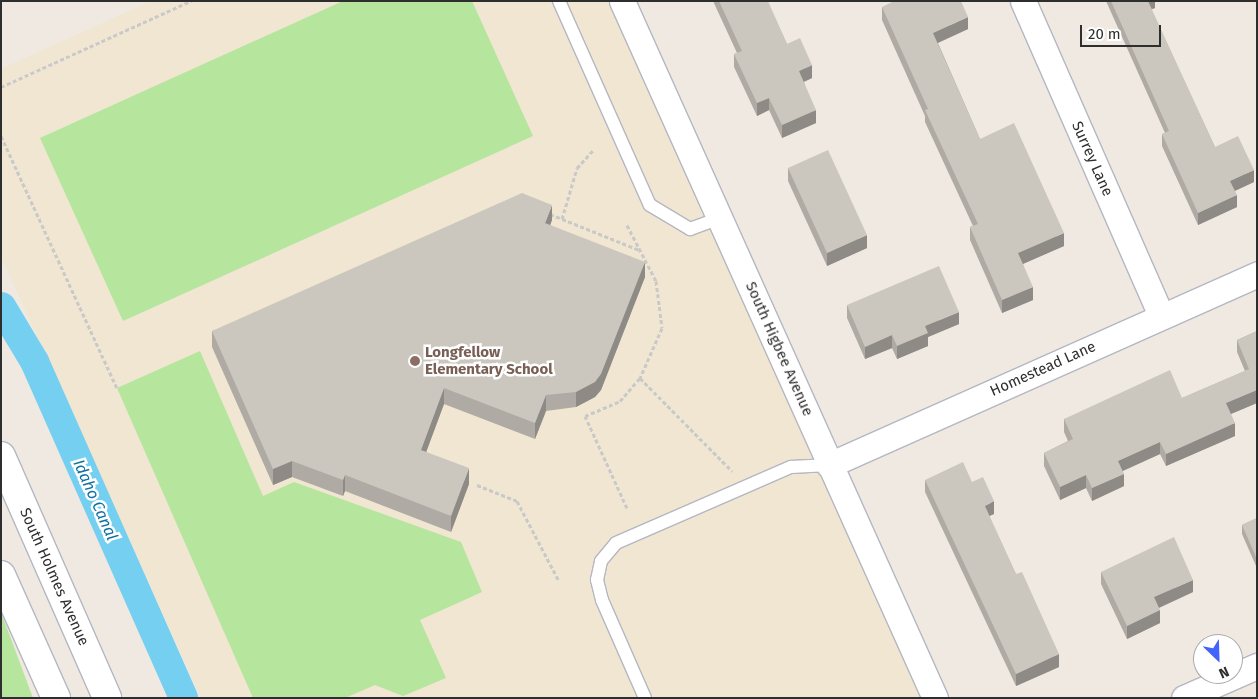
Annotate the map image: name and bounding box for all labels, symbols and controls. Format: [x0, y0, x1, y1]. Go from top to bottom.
scale bar [1083, 15, 1164, 47]
text: 20 m [1088, 25, 1121, 43]
street label: Surrey Lane [1068, 119, 1116, 199]
street label: South Higbee Avenue [741, 279, 817, 419]
street label: Homestead Lane [987, 338, 1099, 400]
place label: Longfellow Elementary School [425, 343, 553, 378]
marker: Longfellow Elementary School [409, 355, 421, 367]
water label: Idaho Canal [69, 457, 121, 543]
street label: South Holmes Avenue [15, 505, 93, 649]
north arrow [1193, 634, 1243, 684]
text: N [1216, 663, 1232, 682]

